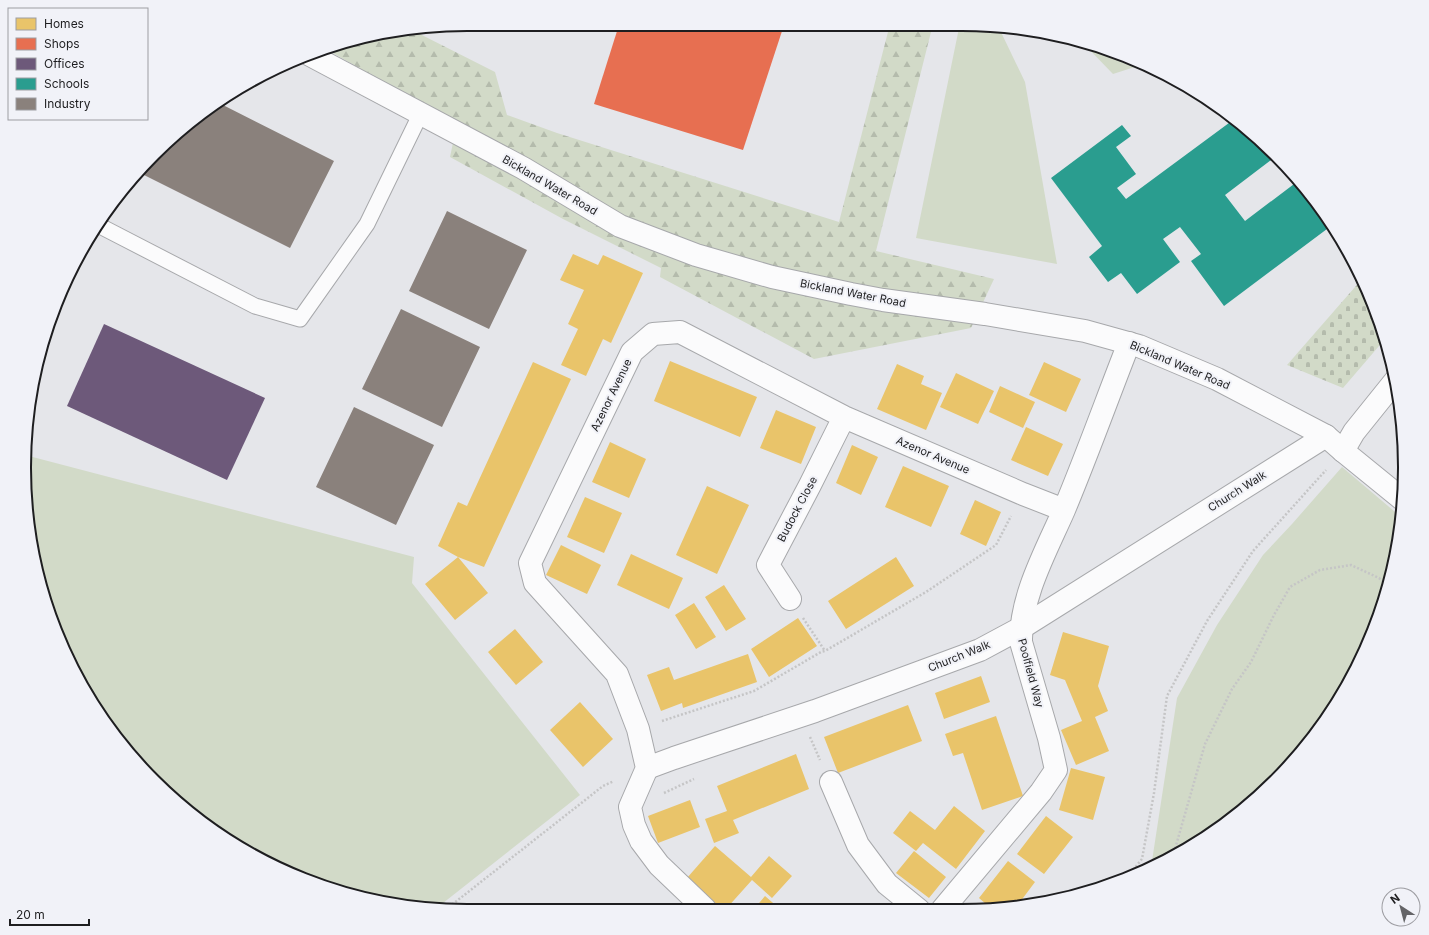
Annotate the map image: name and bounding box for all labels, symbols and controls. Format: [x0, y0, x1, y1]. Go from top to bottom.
legend [8, 8, 148, 120]
text: Homes [44, 16, 84, 31]
text: Shops [44, 36, 80, 51]
text: Offices [44, 56, 85, 71]
text: Schools [44, 76, 89, 91]
text: Industry [44, 96, 91, 111]
street label: Bickland Water Road [500, 152, 600, 218]
street label: Bickland Water Road [799, 276, 907, 310]
street label: Bickland Water Road [1128, 338, 1232, 392]
street label: Azenor Avenue [587, 356, 635, 434]
street label: Azenor Avenue [894, 433, 972, 477]
street label: Church Walk [1205, 468, 1269, 514]
street label: Budock Close [774, 474, 820, 544]
street label: Church Walk [926, 637, 992, 675]
street label: Poolfield Way [1015, 637, 1047, 709]
north arrow [1381, 887, 1421, 927]
text: N [1388, 891, 1403, 907]
scale bar [10, 901, 89, 927]
text: 20 m [16, 907, 45, 922]

